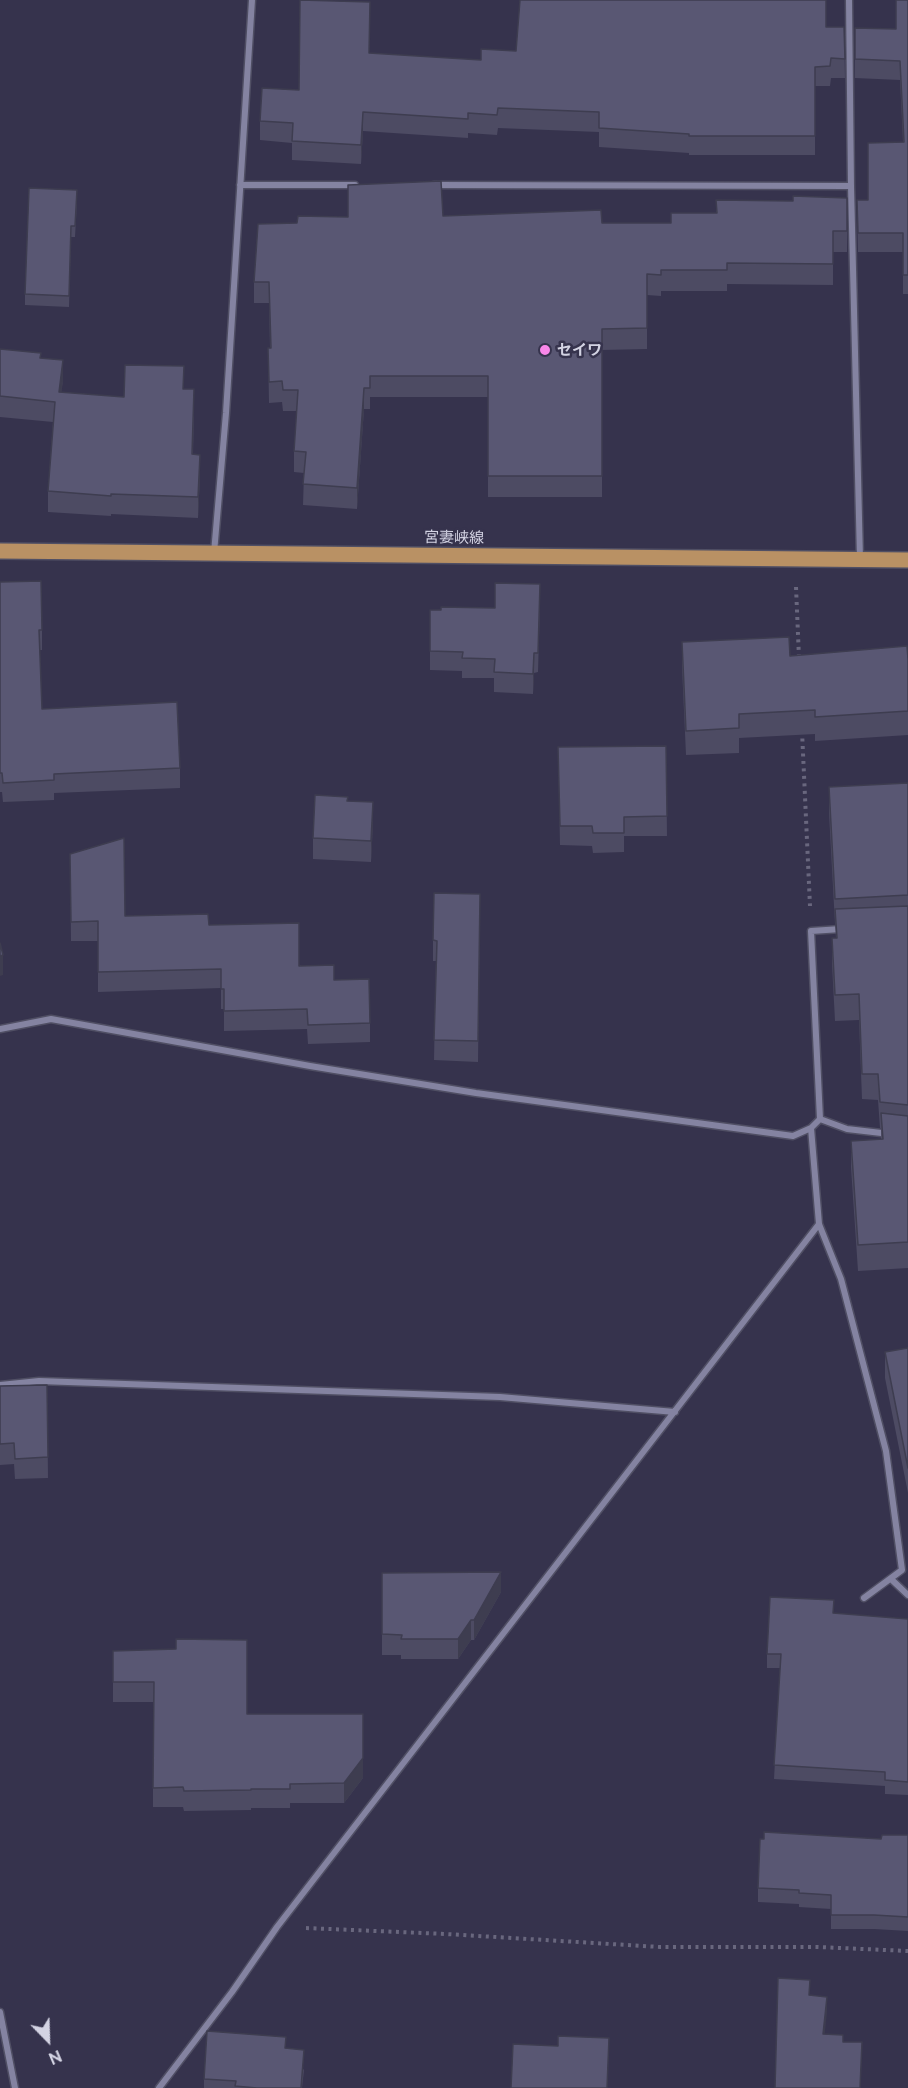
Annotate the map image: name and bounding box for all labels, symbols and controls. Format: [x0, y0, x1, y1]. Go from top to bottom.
place label: セイワ [557, 341, 602, 359]
marker: セイワ [538, 343, 552, 357]
street label: 宮妻峡線 [424, 528, 484, 548]
north arrow [18, 2010, 78, 2070]
text: N [46, 2046, 65, 2068]

